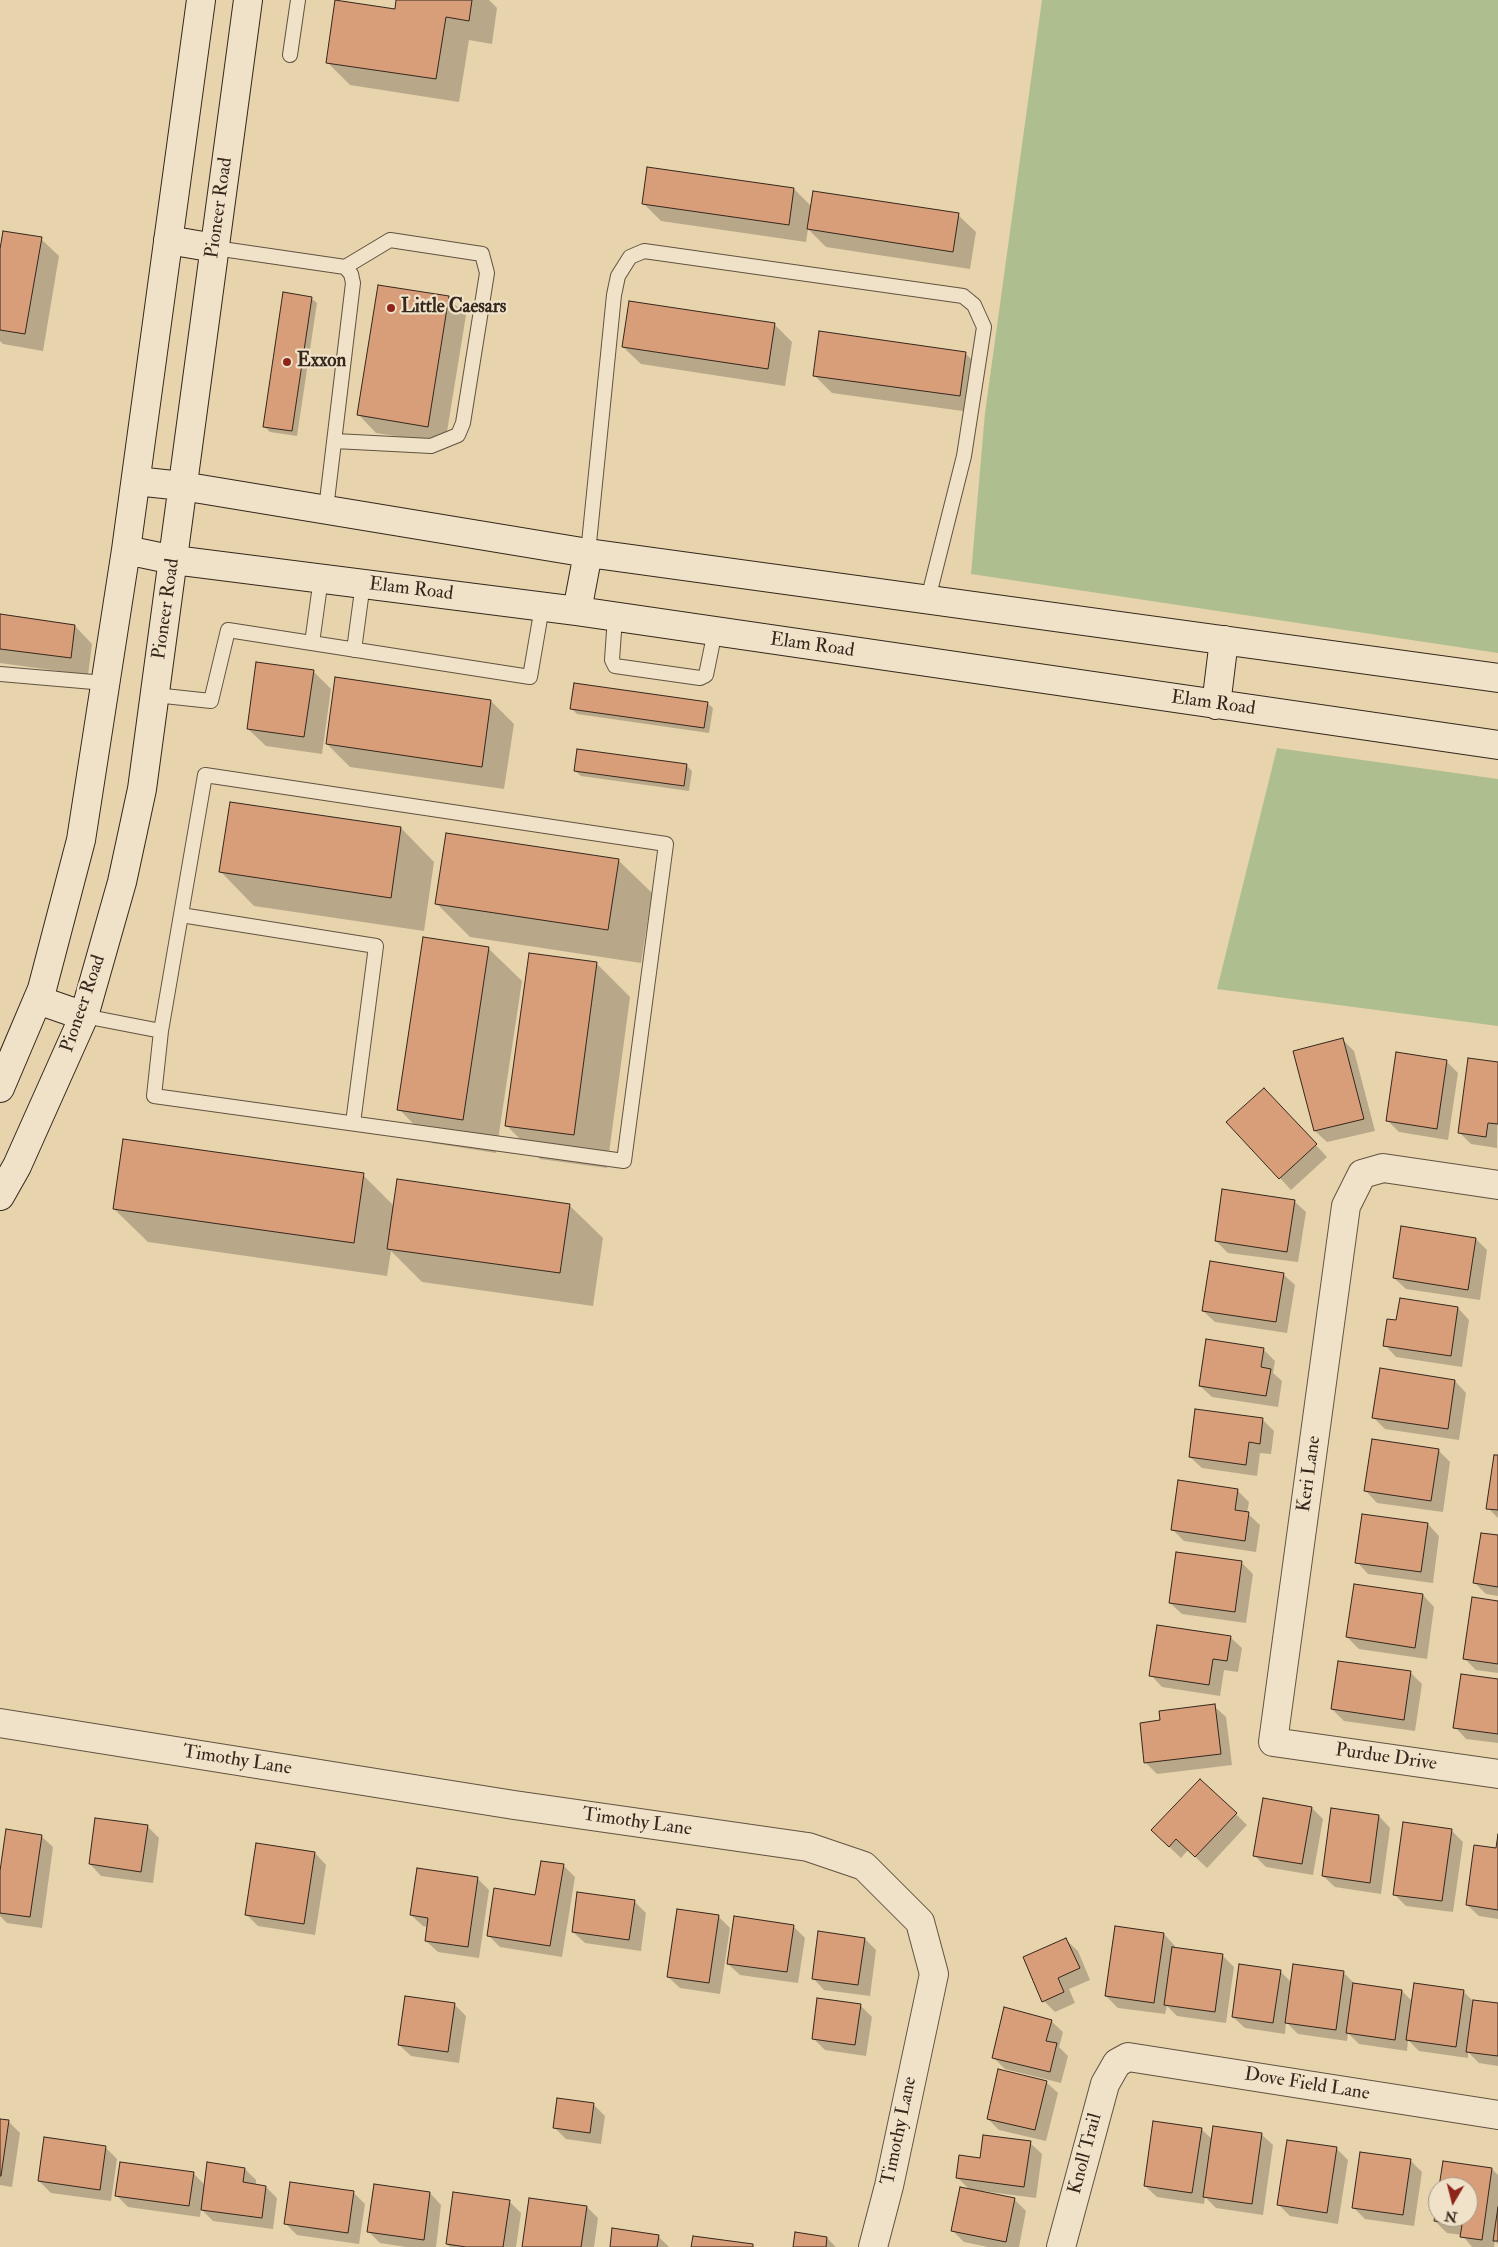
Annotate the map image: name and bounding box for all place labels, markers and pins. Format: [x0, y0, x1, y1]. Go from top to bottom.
place label: Little Caesars [401, 297, 506, 319]
marker: Little Caesars [385, 302, 397, 314]
place label: Exxon [297, 351, 346, 373]
marker: Exxon [281, 356, 293, 368]

